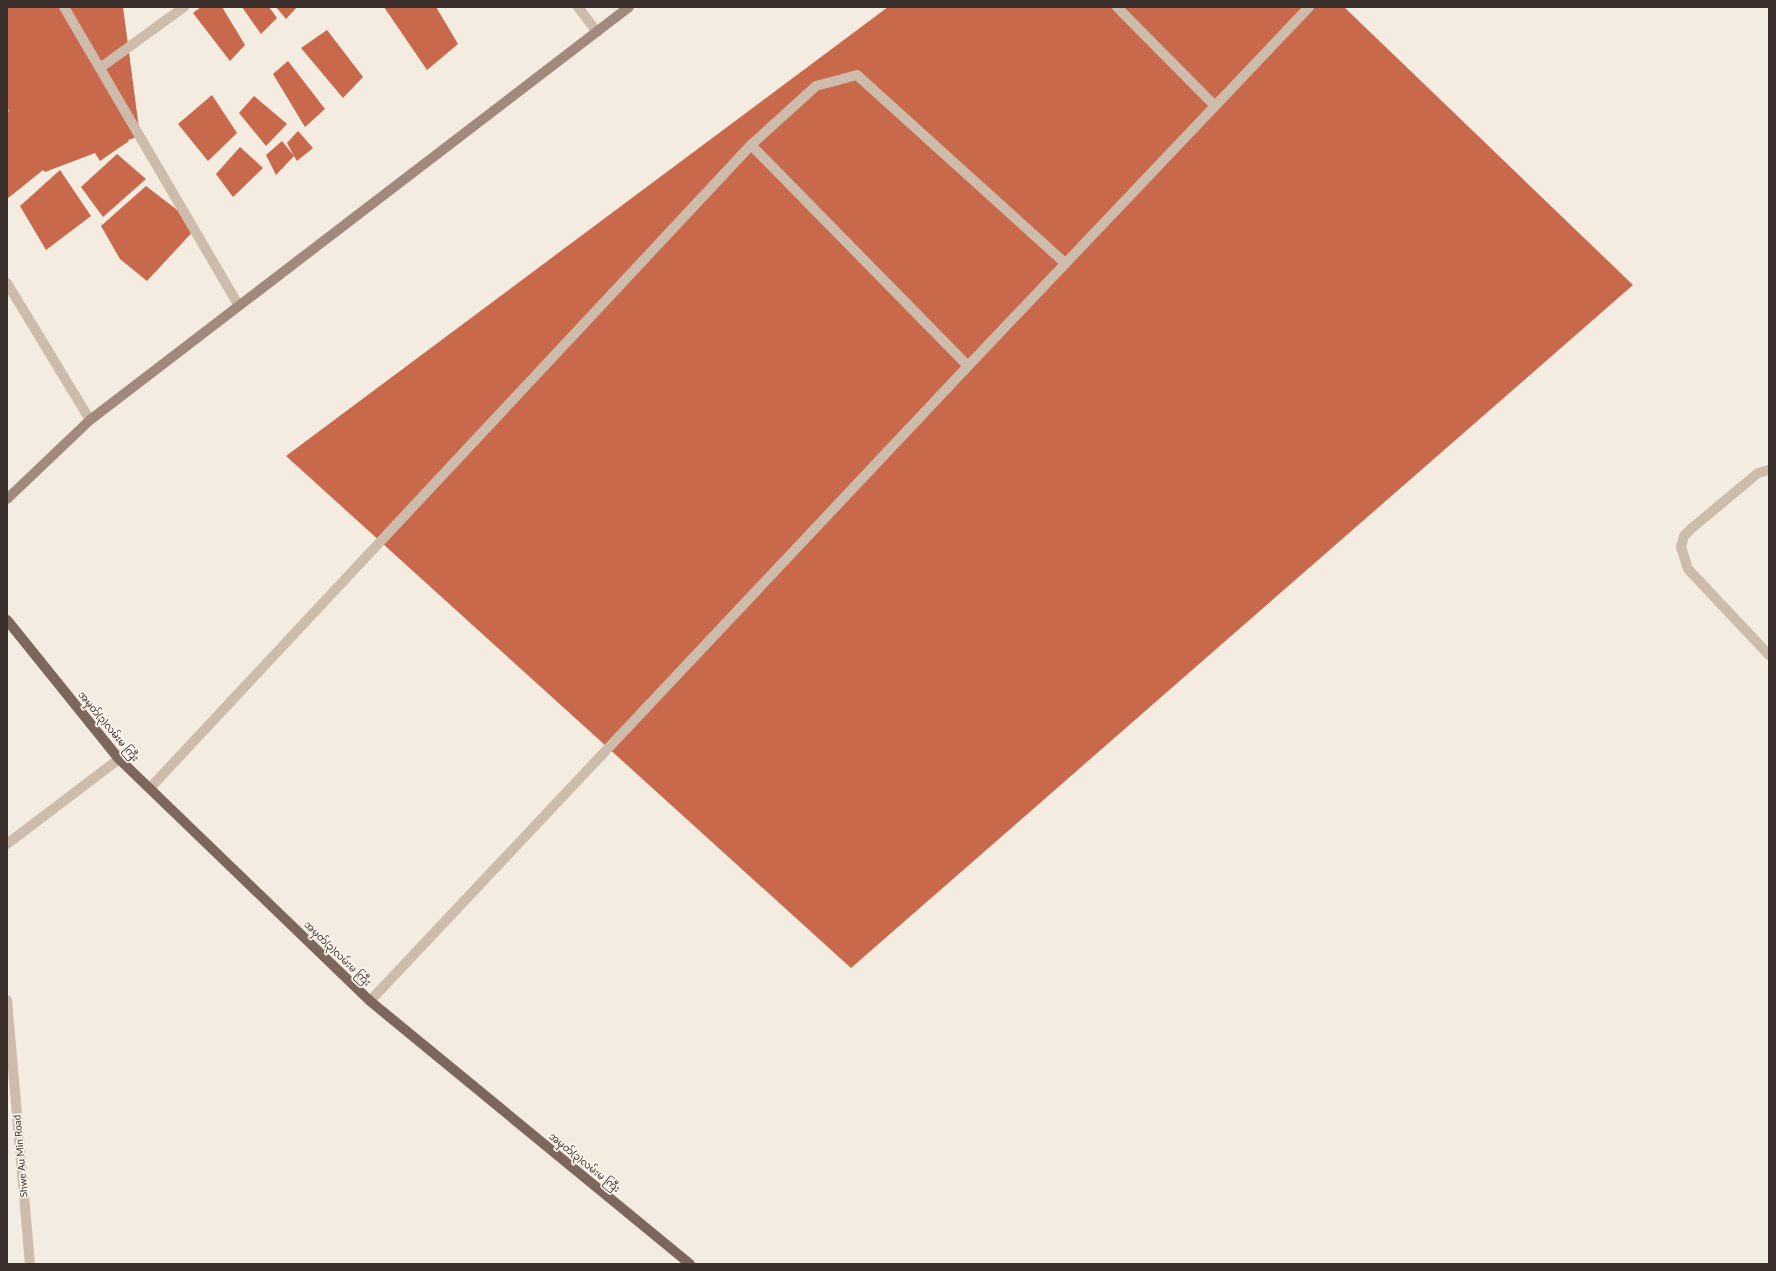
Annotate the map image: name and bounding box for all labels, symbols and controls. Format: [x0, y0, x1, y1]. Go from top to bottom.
street label: အမှတ်(၃)လမ်းမ ကြီး [74, 688, 143, 765]
street label: အမှတ်(၃)လမ်းမ ကြီး [300, 917, 375, 990]
street label: Shwe Au Min Road [10, 1114, 30, 1198]
street label: အမှတ်(၃)လမ်းမ ကြီး [545, 1129, 624, 1197]

